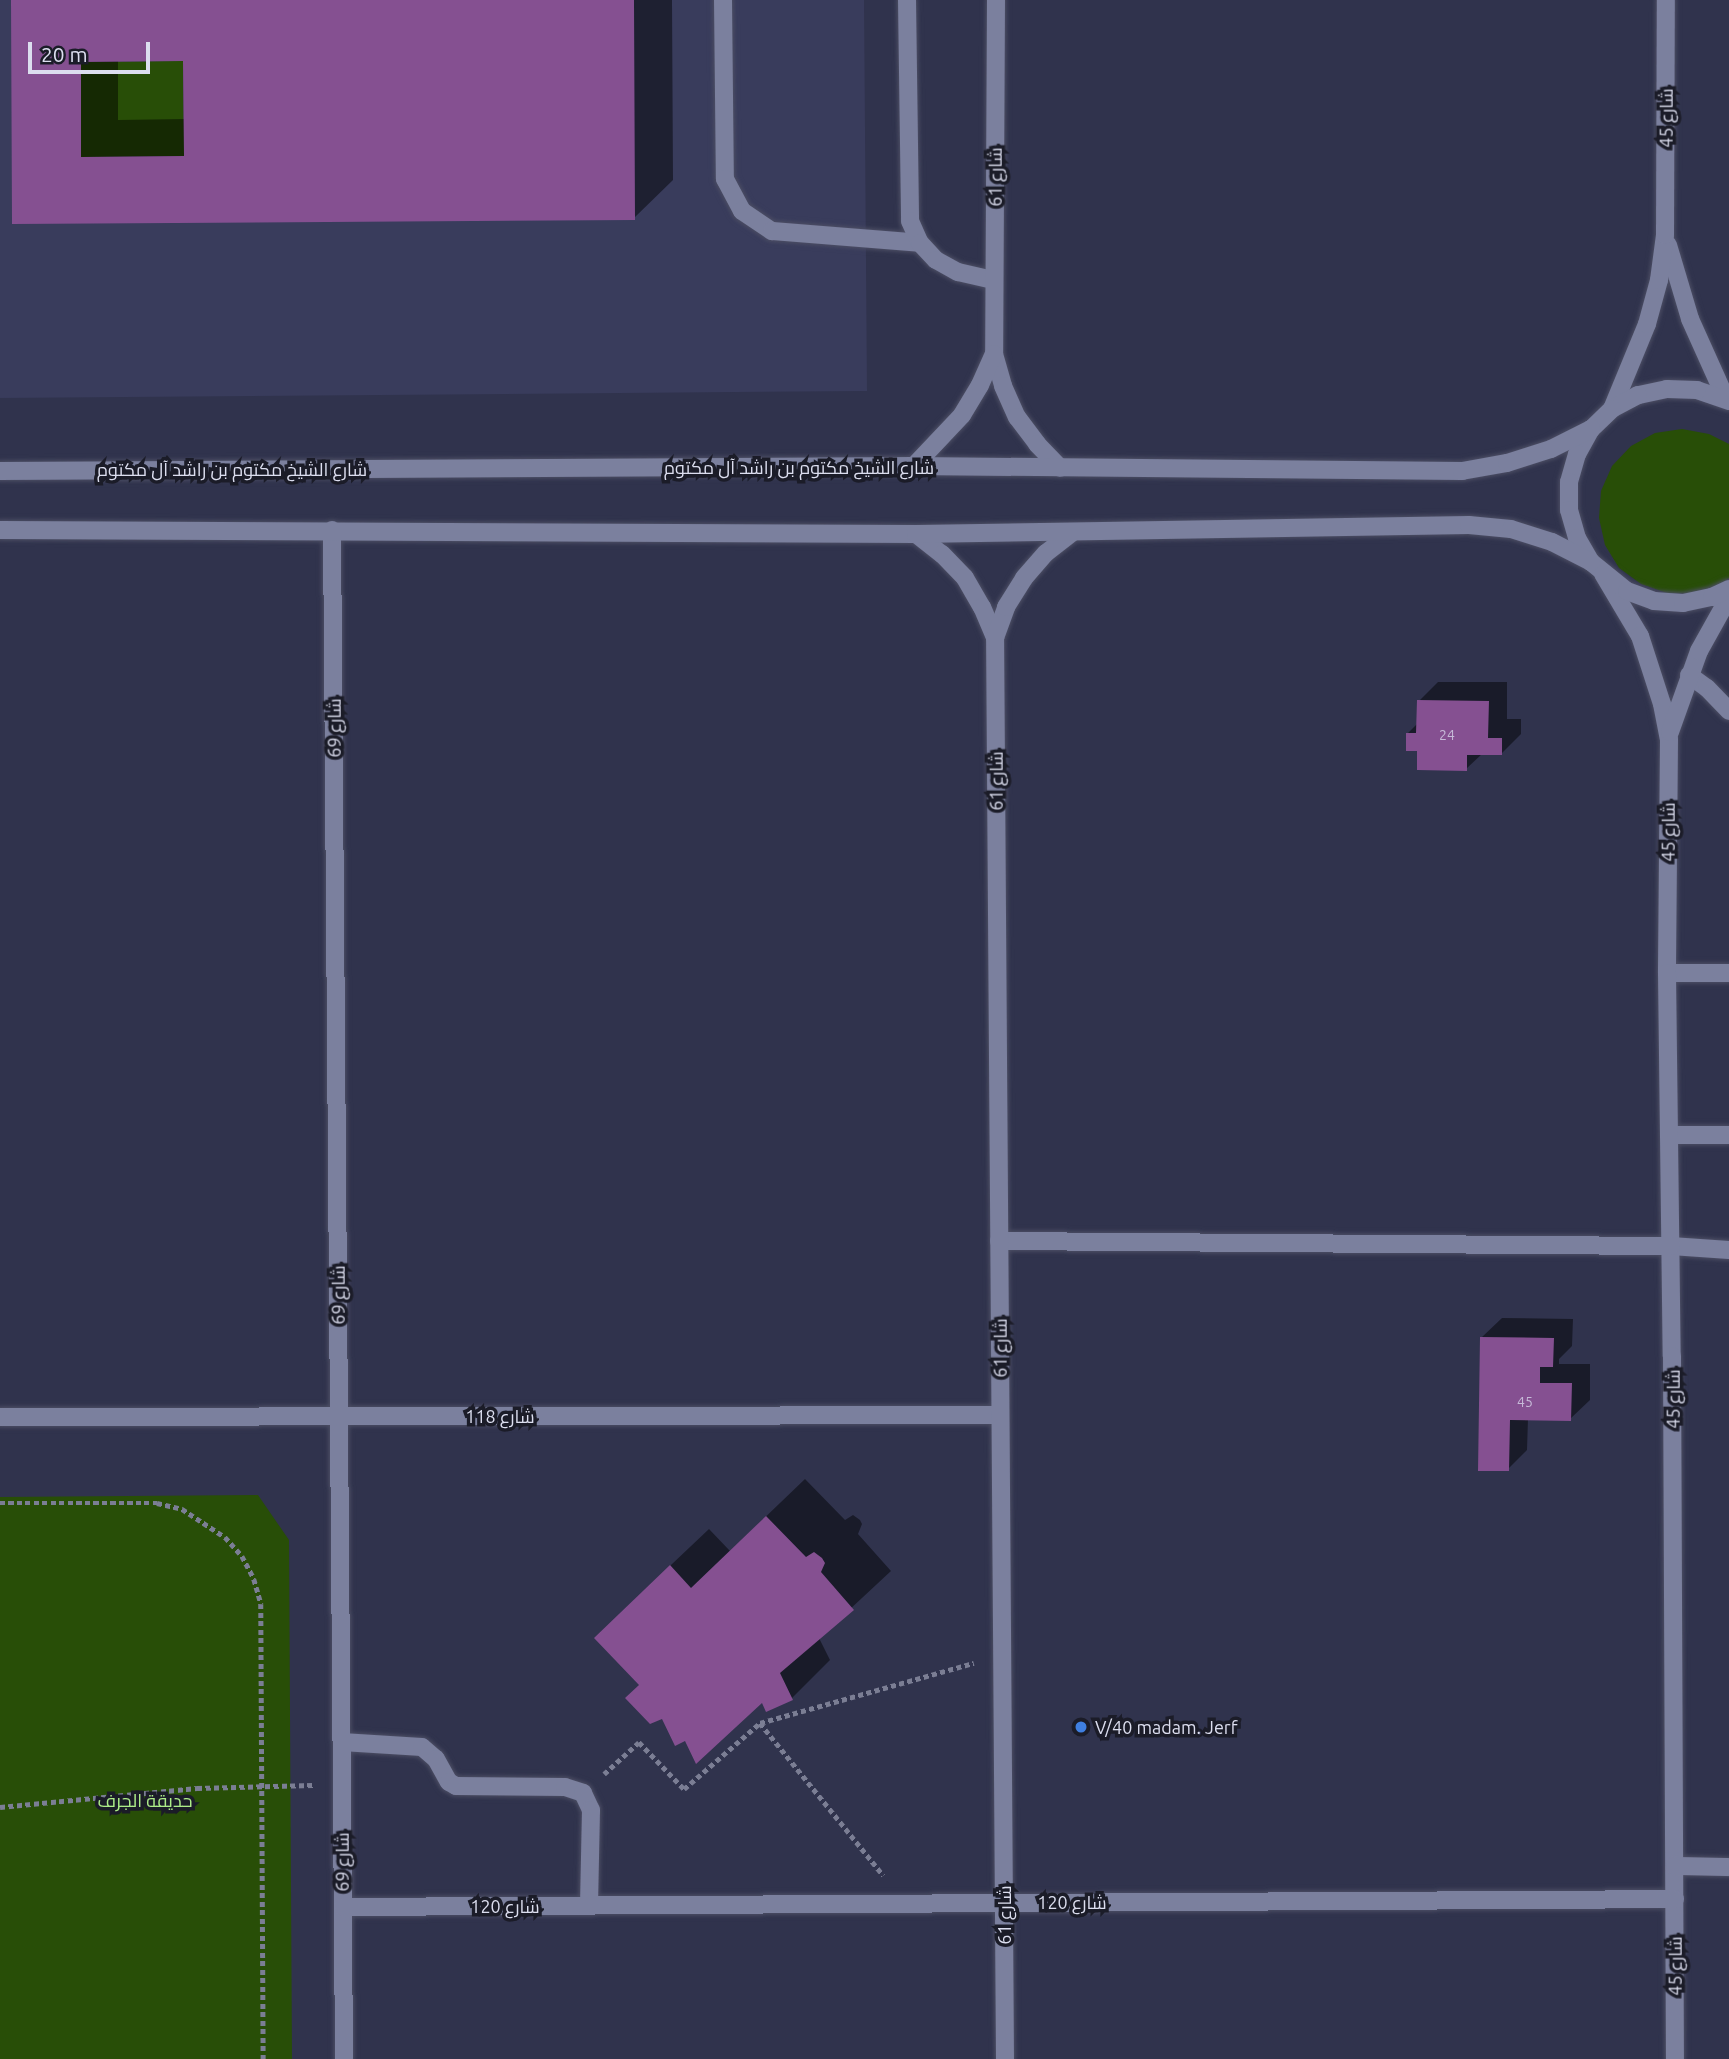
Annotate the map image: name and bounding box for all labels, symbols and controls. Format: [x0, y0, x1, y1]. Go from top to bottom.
scale bar [32, 28, 154, 72]
text: 20 m [41, 42, 88, 66]
street label: شارع 45 [1655, 88, 1677, 148]
street label: شارع 61 [984, 147, 1006, 207]
street label: شارع الشيخ مكتوم بن راشد آل مكتوم [664, 456, 934, 478]
street label: شارع الشيخ مكتوم بن راشد آل مكتوم [97, 458, 367, 480]
street label: شارع 69 [323, 698, 345, 758]
house number: 24 [1439, 727, 1455, 743]
street label: شارع 61 [985, 751, 1007, 811]
street label: شارع 45 [1657, 802, 1679, 862]
street label: شارع 69 [327, 1265, 349, 1325]
street label: شارع 61 [989, 1318, 1011, 1378]
street label: شارع 45 [1662, 1369, 1684, 1429]
house number: 45 [1517, 1394, 1533, 1410]
street label: شارع 118 [465, 1405, 535, 1427]
place label: V/40 madam. Jerf [1095, 1716, 1238, 1738]
marker: V/40 madam. Jerf [1073, 1719, 1089, 1735]
park label: حديقة الجرف [97, 1789, 193, 1811]
street label: شارع 69 [331, 1832, 353, 1892]
street label: شارع 61 [993, 1885, 1015, 1945]
street label: شارع 120 [1037, 1891, 1107, 1913]
street label: شارع 120 [470, 1895, 540, 1917]
street label: شارع 45 [1664, 1936, 1686, 1996]

